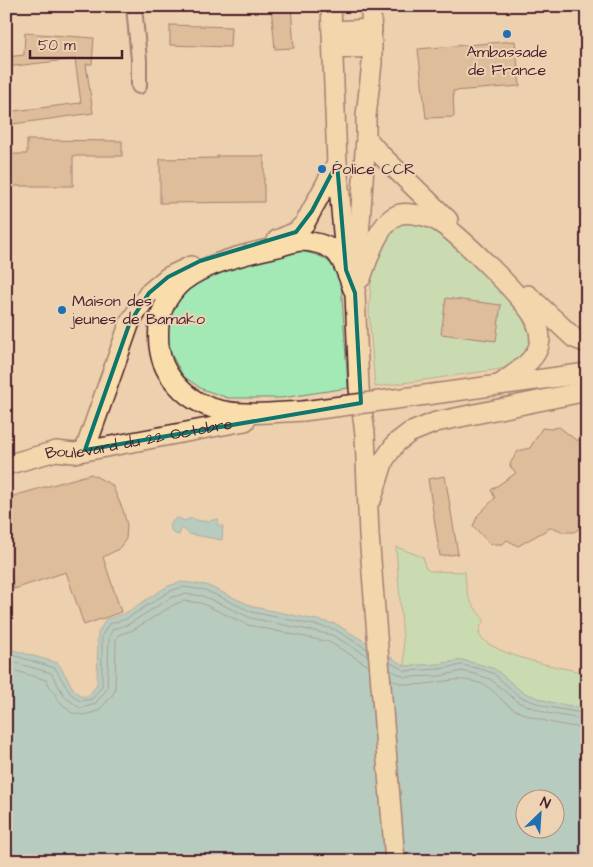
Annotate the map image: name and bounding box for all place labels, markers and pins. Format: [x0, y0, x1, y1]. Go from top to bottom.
marker: Ambassade de France [501, 28, 513, 40]
place label: Ambassade de France [467, 41, 548, 81]
place label: Police CCR [332, 158, 415, 180]
marker: Police CCR [316, 163, 328, 175]
place label: Maison des jeunes de Bamako [70, 290, 205, 330]
marker: Maison des jeunes de Bamako [56, 304, 68, 316]

